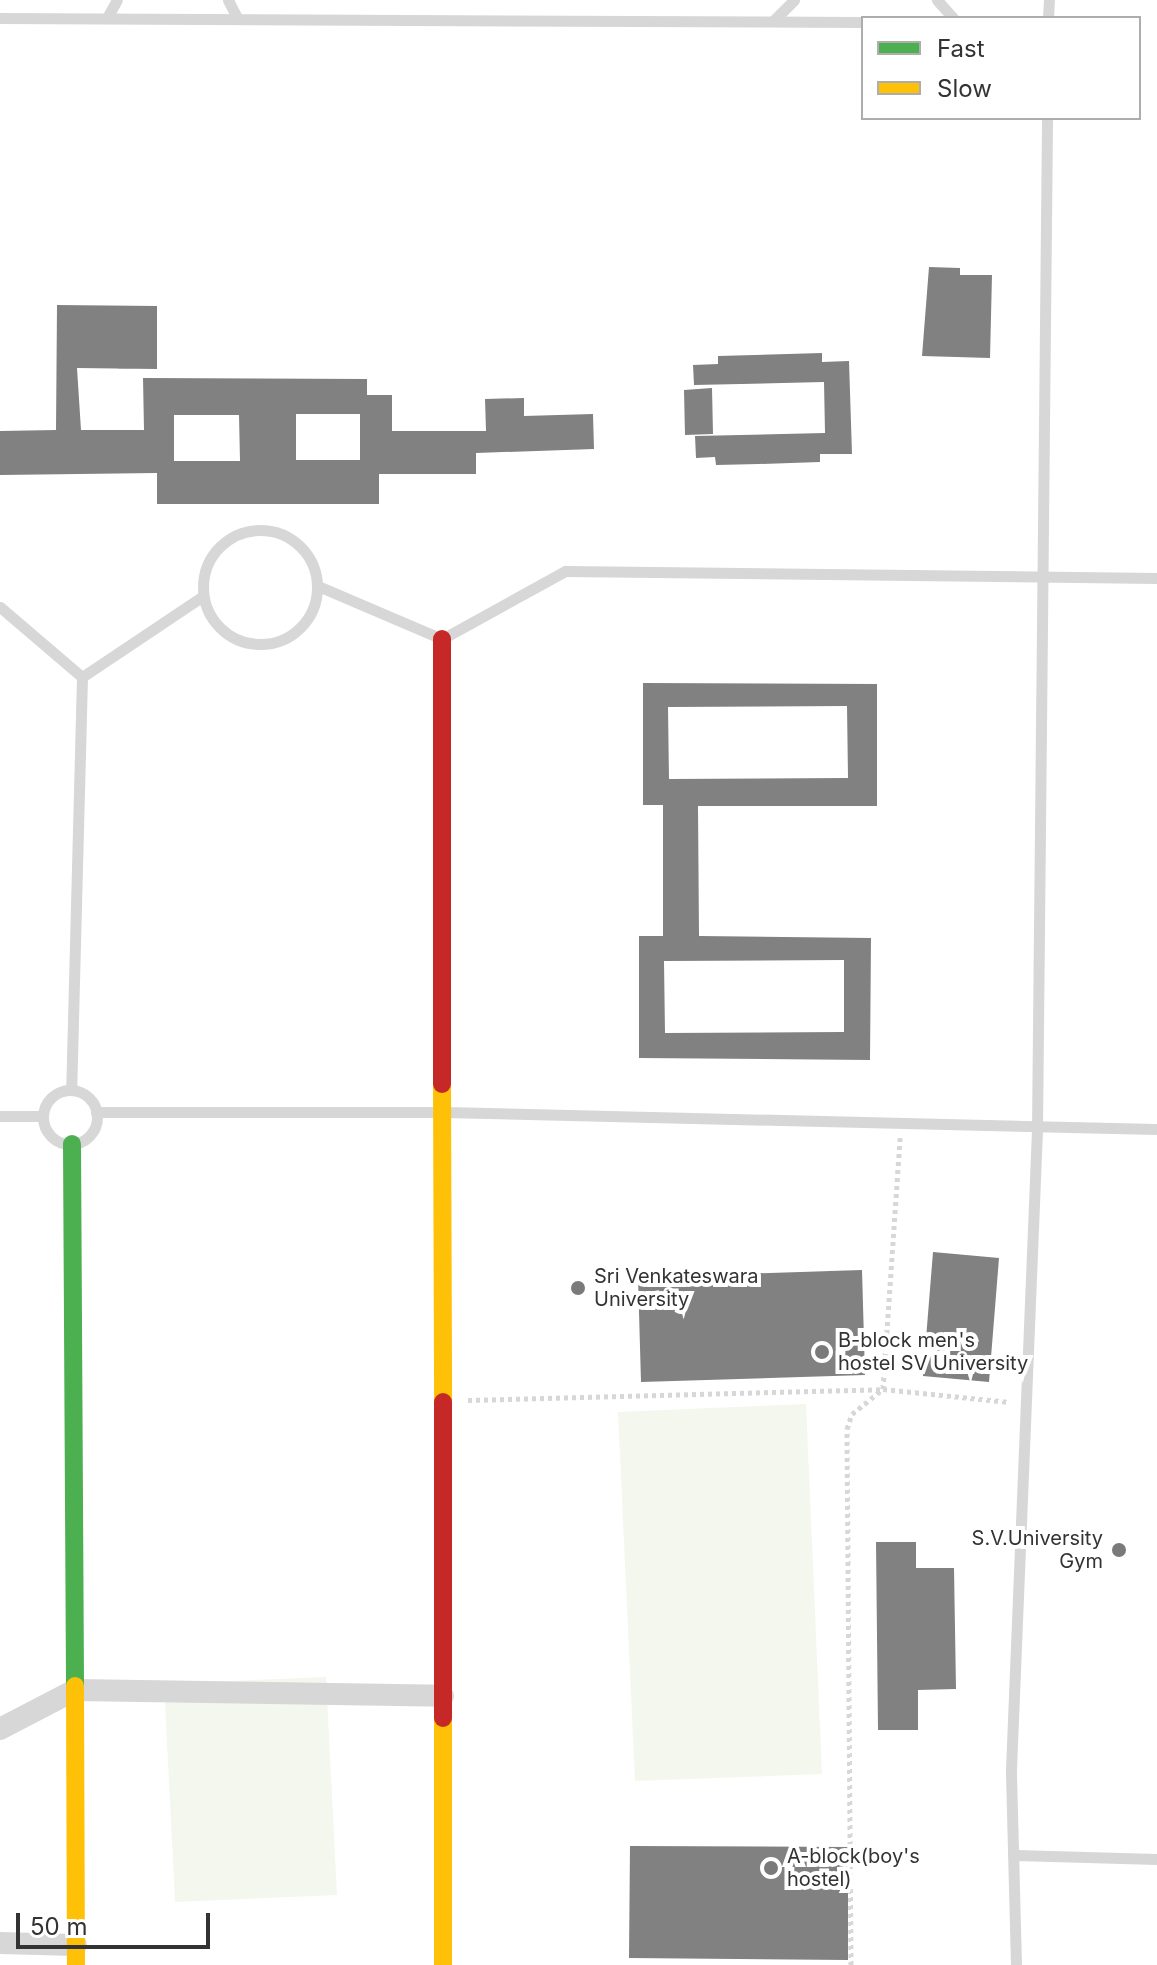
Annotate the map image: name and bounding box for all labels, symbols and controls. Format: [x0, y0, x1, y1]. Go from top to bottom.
legend [861, 16, 1141, 120]
text: Fast [937, 34, 985, 63]
text: Slow [937, 74, 992, 103]
place label: Sri Venkateswara University [594, 1264, 759, 1311]
marker: Sri Venkateswara University [569, 1279, 587, 1297]
place label: B-block men's hostel SV University [838, 1328, 1028, 1375]
marker: B-block men's hostel SV University [813, 1343, 831, 1361]
place label: S.V.University Gym [972, 1526, 1103, 1573]
marker: S.V.University Gym [1110, 1541, 1128, 1559]
place label: A-block(boy's hostel) [787, 1844, 920, 1891]
marker: A-block(boy's hostel) [762, 1859, 780, 1877]
scale bar [20, 1897, 214, 1947]
text: 50 m [30, 1912, 88, 1941]

